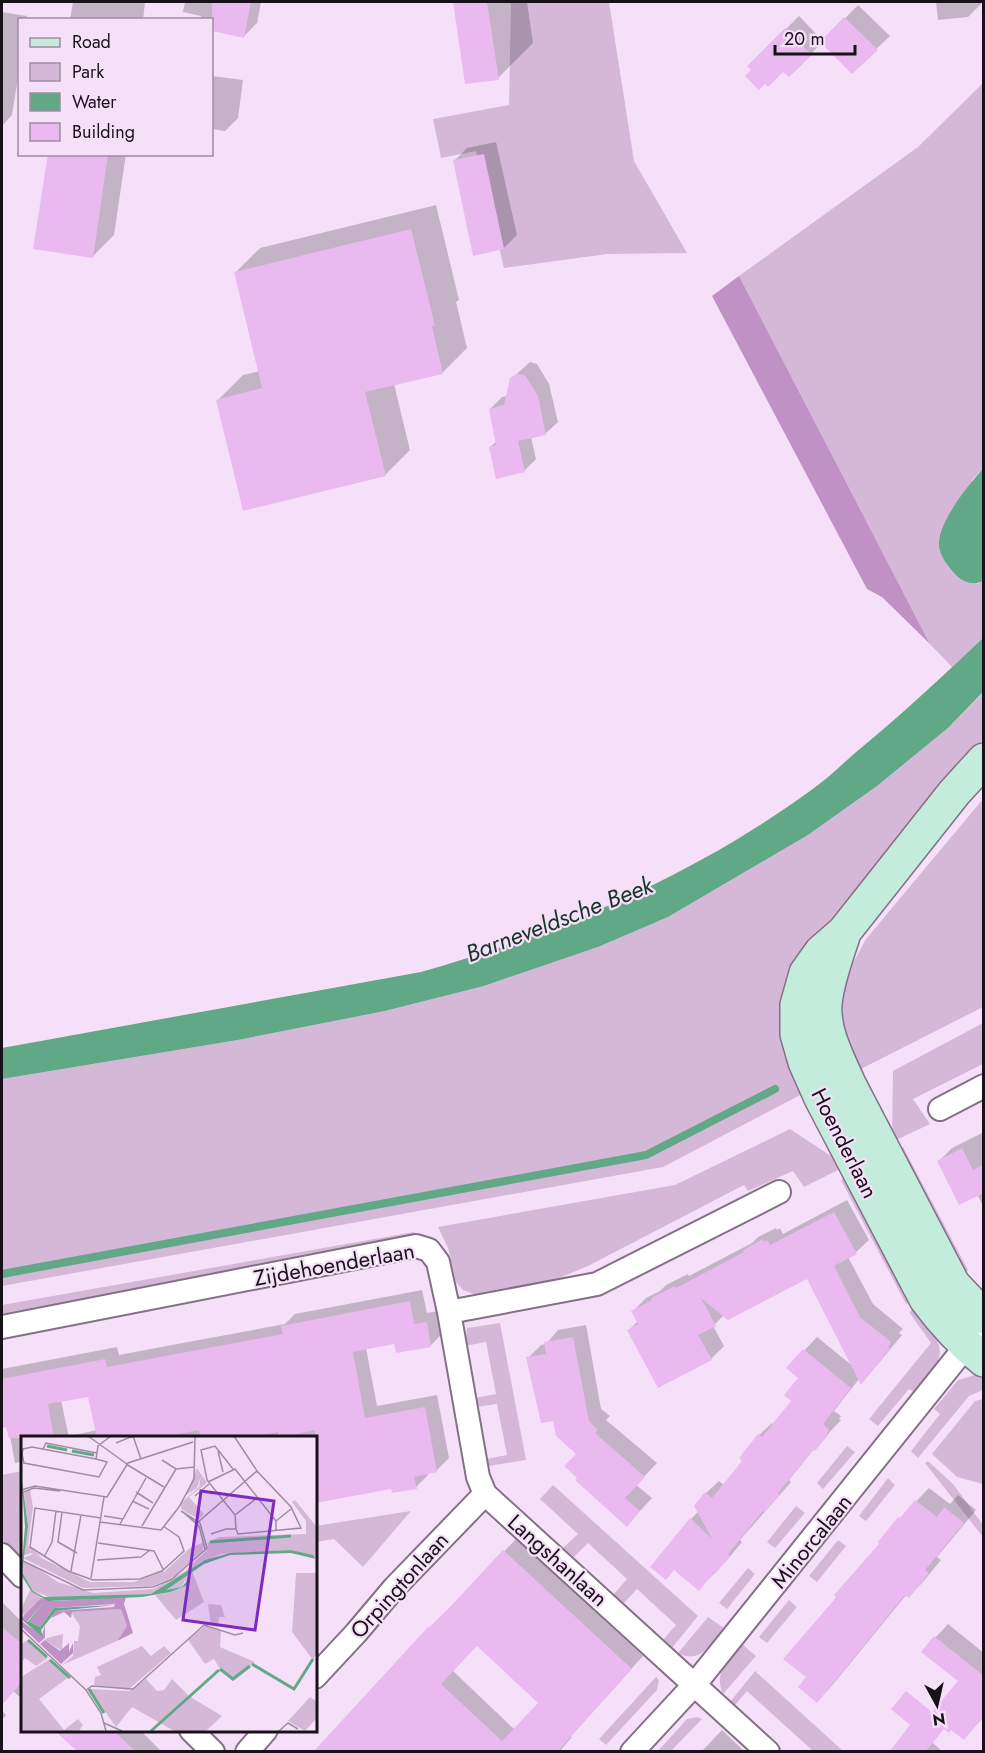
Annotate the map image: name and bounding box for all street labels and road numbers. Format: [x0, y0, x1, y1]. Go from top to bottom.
street label: Hoenderlaan [804, 1082, 886, 1204]
street label: Zijdehoenderlaan [251, 1234, 417, 1294]
street label: Minorcalaan [763, 1487, 859, 1595]
street label: Langshanlaan [501, 1506, 615, 1614]
street label: Orpingtonlaan [342, 1525, 456, 1645]

